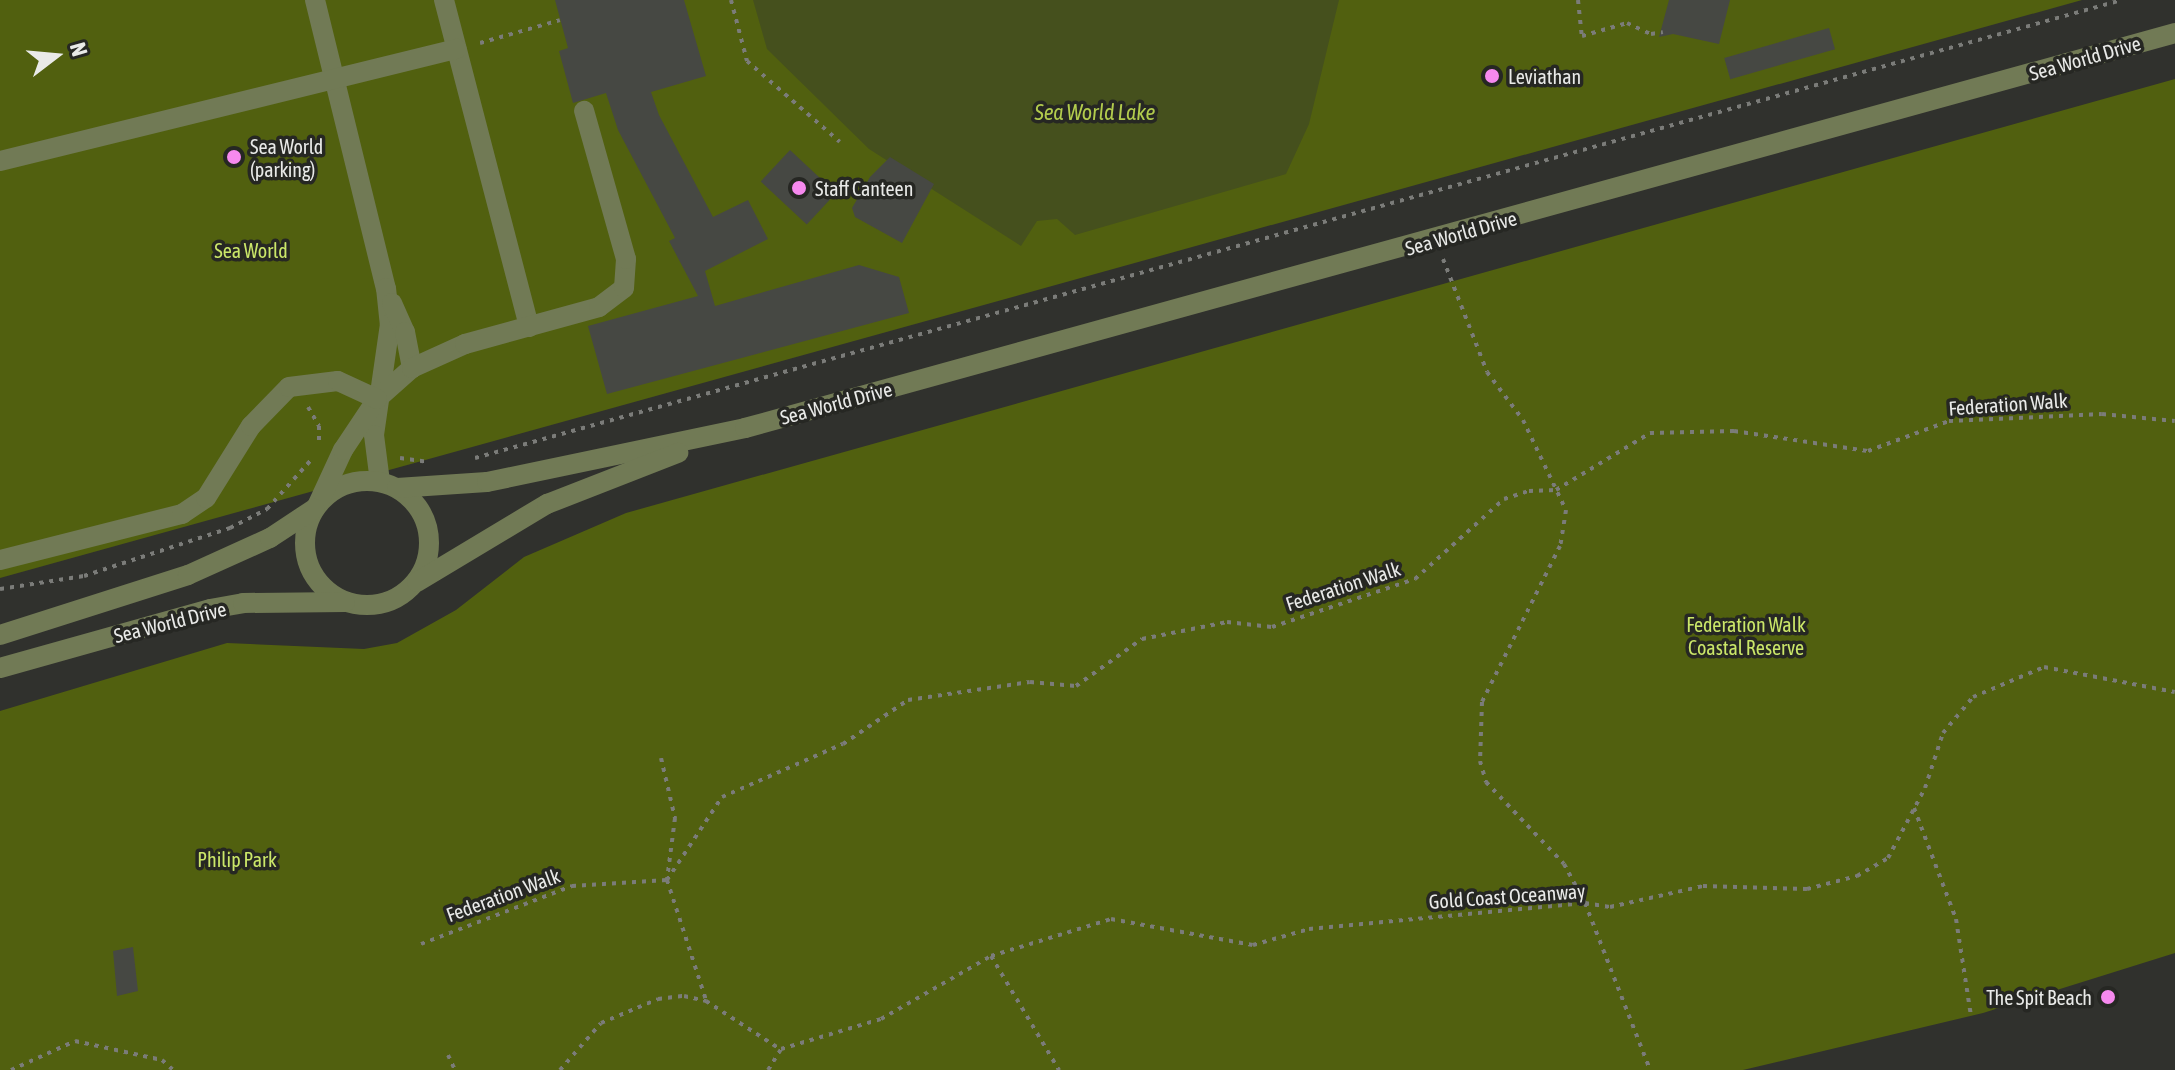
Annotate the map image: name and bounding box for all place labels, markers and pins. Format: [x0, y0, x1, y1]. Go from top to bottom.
place label: Leviathan [1508, 64, 1581, 88]
marker: Leviathan [1483, 67, 1501, 85]
place label: Sea World (parking) [250, 134, 323, 181]
marker: Sea World (parking) [225, 148, 243, 166]
place label: Staff Canteen [815, 176, 913, 200]
marker: Staff Canteen [790, 179, 808, 197]
place label: The Spit Beach [1986, 985, 2092, 1009]
marker: The Spit Beach [2099, 988, 2117, 1006]

